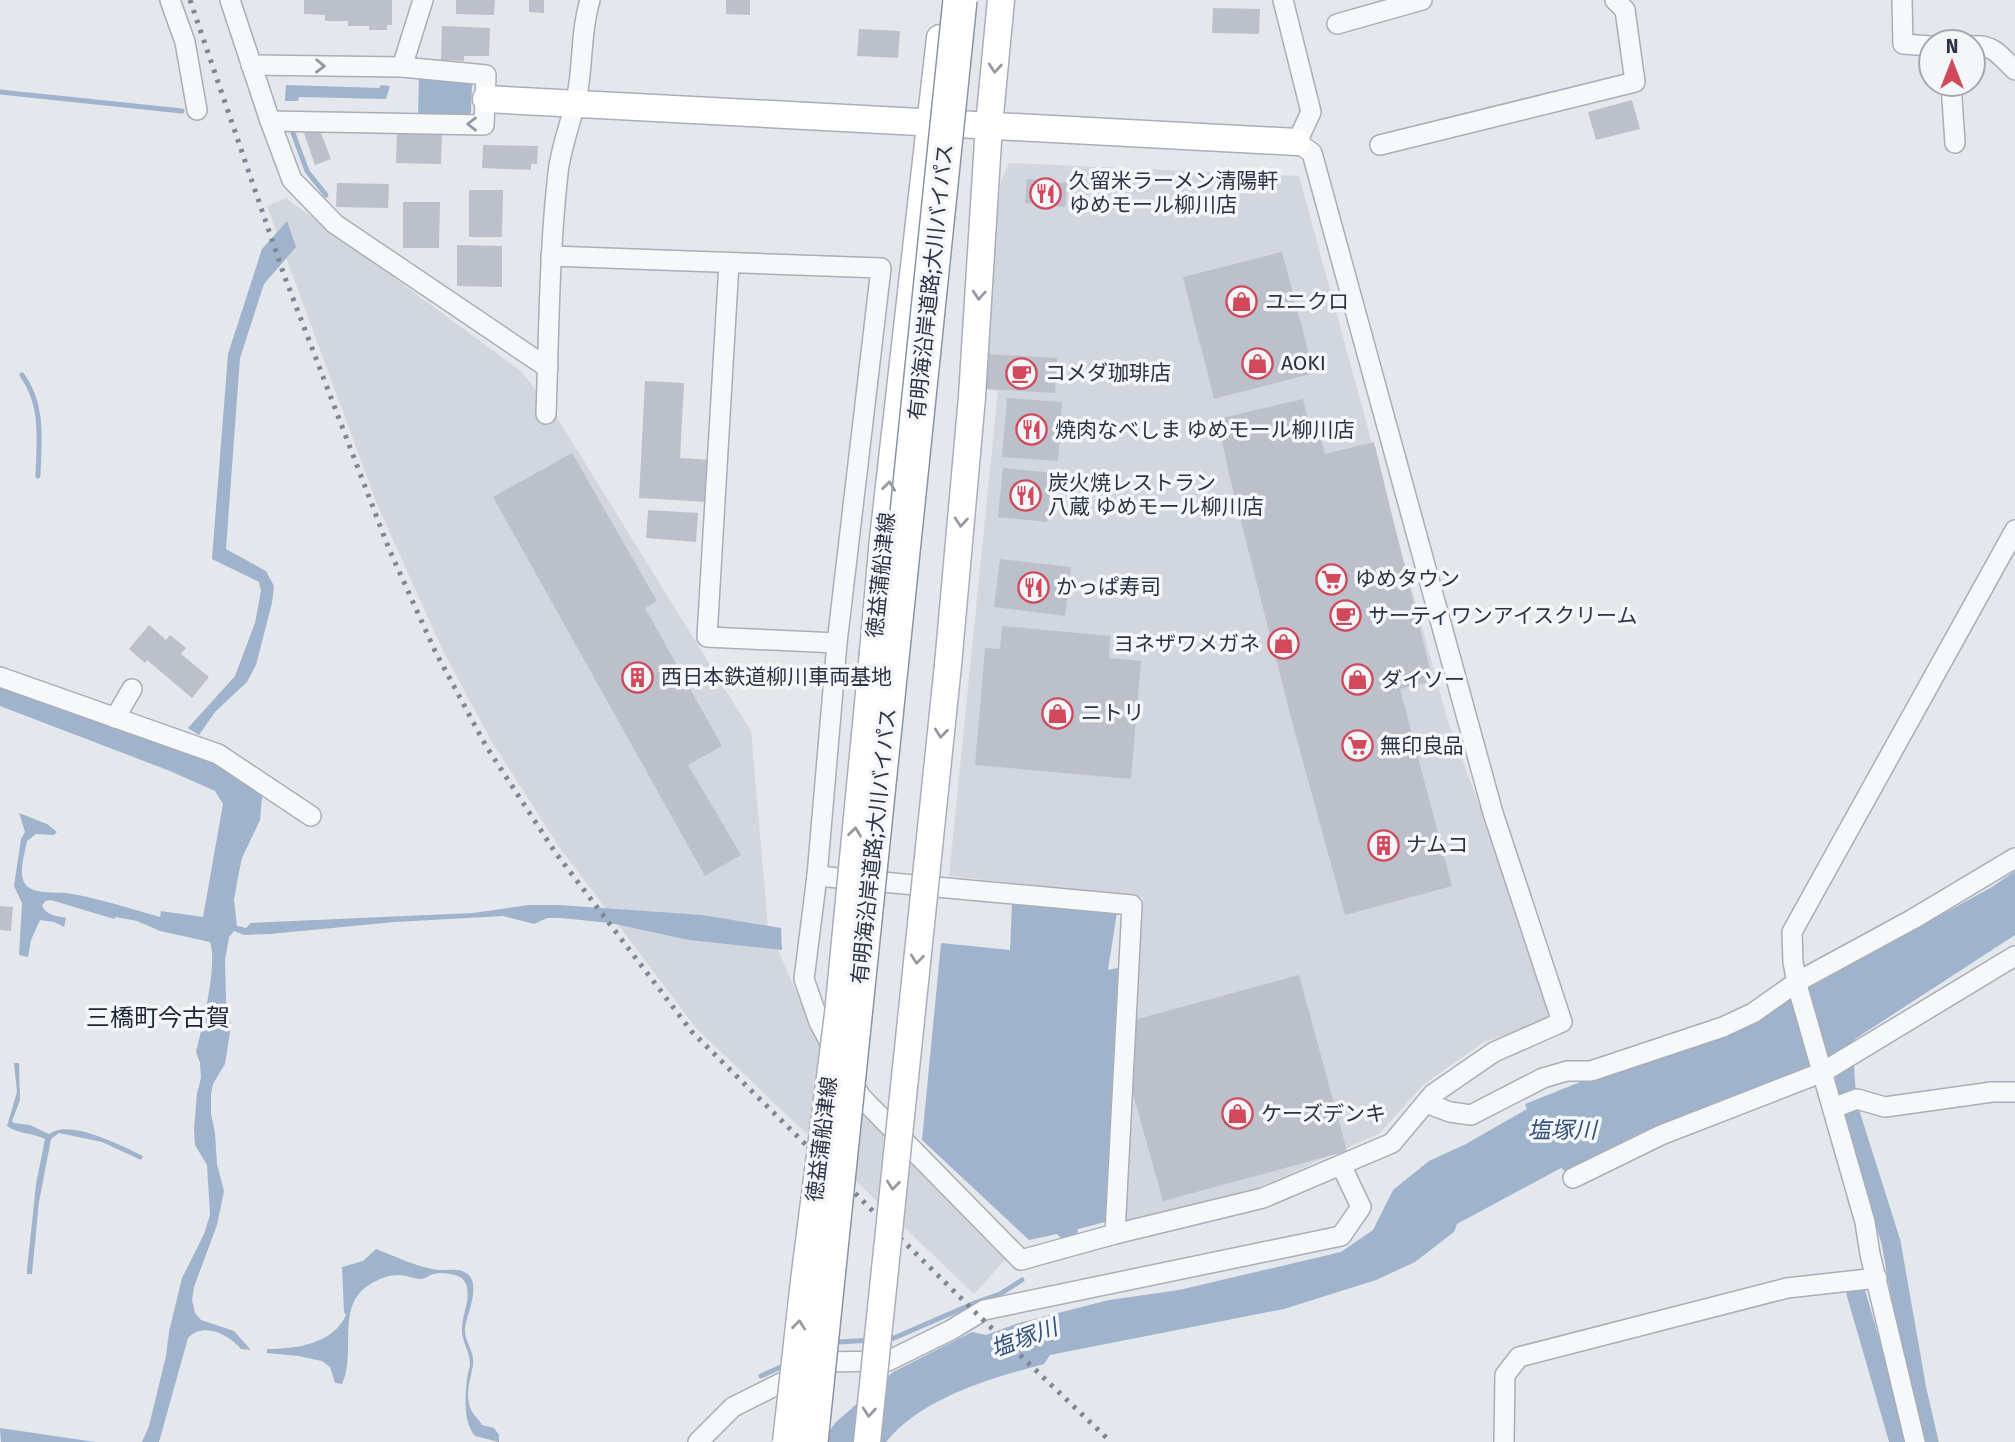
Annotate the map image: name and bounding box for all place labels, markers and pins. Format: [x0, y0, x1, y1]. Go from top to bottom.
place label: 久留米ラーメン清陽軒 ゆめモール柳川店 [1069, 168, 1278, 218]
restaurant icon: 久留米ラーメン清陽軒 ゆめモール柳川店 [1029, 176, 1063, 210]
shop icon: ユニクロ [1225, 285, 1259, 319]
place label: ユニクロ [1265, 289, 1349, 315]
shop icon: AOKI [1241, 346, 1275, 380]
place label: AOKI [1281, 350, 1326, 376]
cafe icon: コメダ珈琲店 [1005, 356, 1039, 390]
place label: コメダ珈琲店 [1045, 360, 1171, 386]
restaurant icon: 焼肉なべしま ゆめモール柳川店 [1015, 413, 1049, 447]
place label: 焼肉なべしま ゆめモール柳川店 [1055, 417, 1355, 443]
place label: 炭火焼レストラン 八蔵 ゆめモール柳川店 [1048, 470, 1264, 520]
restaurant icon: 炭火焼レストラン 八蔵 ゆめモール柳川店 [1008, 478, 1042, 512]
supermarket icon: ゆめタウン [1315, 562, 1349, 596]
place label: ゆめタウン [1355, 566, 1460, 592]
restaurant icon: かっぱ寿司 [1016, 570, 1050, 604]
place label: かっぱ寿司 [1056, 574, 1161, 600]
cafe icon: サーティワンアイスクリーム [1328, 599, 1362, 633]
place label: サーティワンアイスクリーム [1368, 603, 1637, 629]
shop icon: ヨネザワメガネ [1266, 627, 1300, 661]
place label: ヨネザワメガネ [1113, 631, 1260, 657]
building icon: 西日本鉄道柳川車両基地 [621, 660, 655, 694]
shop icon: ダイソー [1341, 663, 1375, 697]
place label: 西日本鉄道柳川車両基地 [661, 664, 892, 690]
place label: ダイソー [1381, 667, 1465, 693]
shop icon: ニトリ [1041, 696, 1075, 730]
place label: ニトリ [1081, 700, 1144, 726]
supermarket icon: 無印良品 [1340, 729, 1374, 763]
place label: 無印良品 [1380, 733, 1464, 759]
building icon: ナムコ [1366, 828, 1400, 862]
place label: ナムコ [1406, 832, 1468, 858]
shop icon: ケーズデンキ [1221, 1097, 1255, 1131]
place label: ケーズデンキ [1261, 1101, 1386, 1127]

